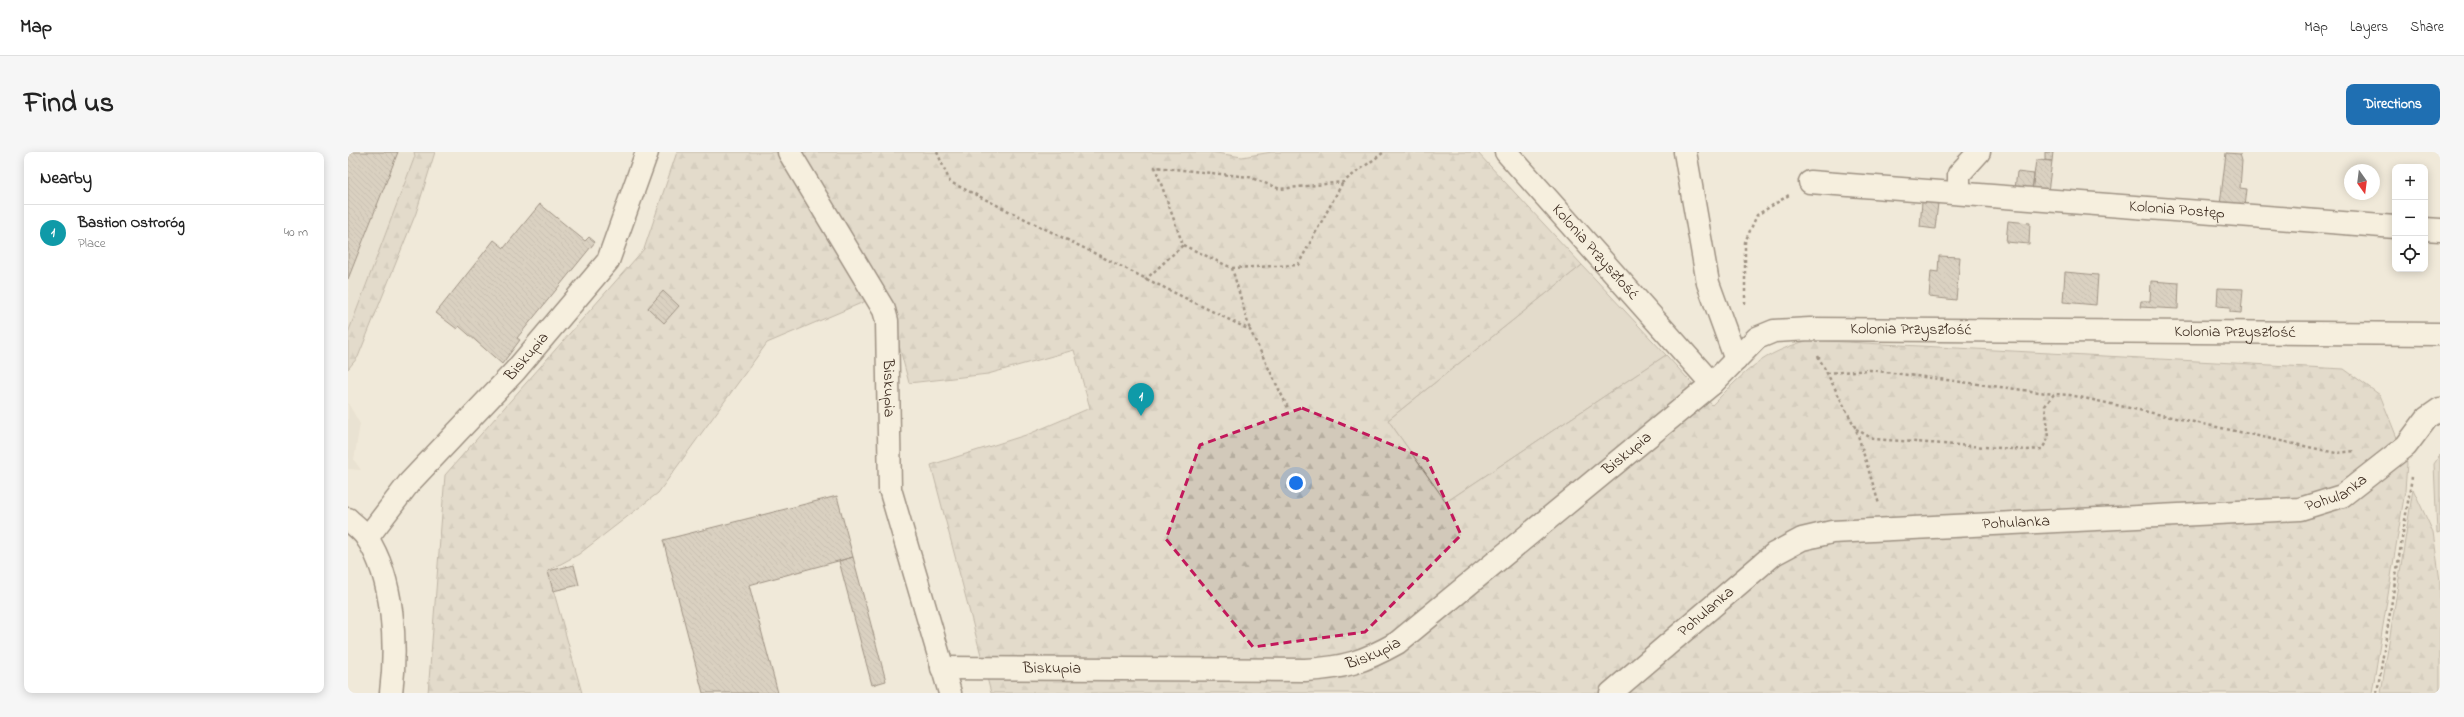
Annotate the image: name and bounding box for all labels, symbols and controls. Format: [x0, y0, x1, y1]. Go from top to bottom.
text: Map [20, 14, 52, 41]
text: Map [2304, 17, 2328, 38]
text: Layers [2350, 17, 2388, 38]
text: Share [2410, 17, 2444, 38]
text: Find us [24, 84, 114, 125]
button: Directions [2346, 84, 2440, 125]
north arrow [2344, 164, 2380, 200]
map controls [2392, 164, 2428, 272]
button: + [2392, 164, 2428, 200]
text: Nearby [40, 166, 92, 191]
street label: Kolonia Postęp [2128, 195, 2226, 226]
street label: Kolonia Przyszłość [1546, 199, 1645, 306]
button: − [2392, 200, 2428, 236]
text: Bastion Ostroróg [78, 212, 185, 234]
text: 1 [51, 223, 55, 242]
text: 40 m [284, 223, 308, 242]
text: Place [78, 234, 106, 253]
button: locate [2392, 236, 2428, 272]
street label: Kolonia Przyszłość [1850, 317, 1972, 342]
street label: Kolonia Przyszłość [2174, 320, 2296, 345]
street label: Biskupia [498, 327, 555, 388]
street label: Biskupia [876, 358, 901, 418]
pin: 1 [1128, 383, 1154, 416]
street label: Biskupia [1596, 426, 1657, 482]
street label: Pohulanka [2302, 468, 2373, 519]
your location [1286, 473, 1306, 493]
street label: Pohulanka [1982, 509, 2050, 537]
street label: Pohulanka [1673, 581, 1740, 643]
street label: Biskupia [1342, 631, 1405, 677]
street label: Biskupia [1022, 656, 1081, 681]

